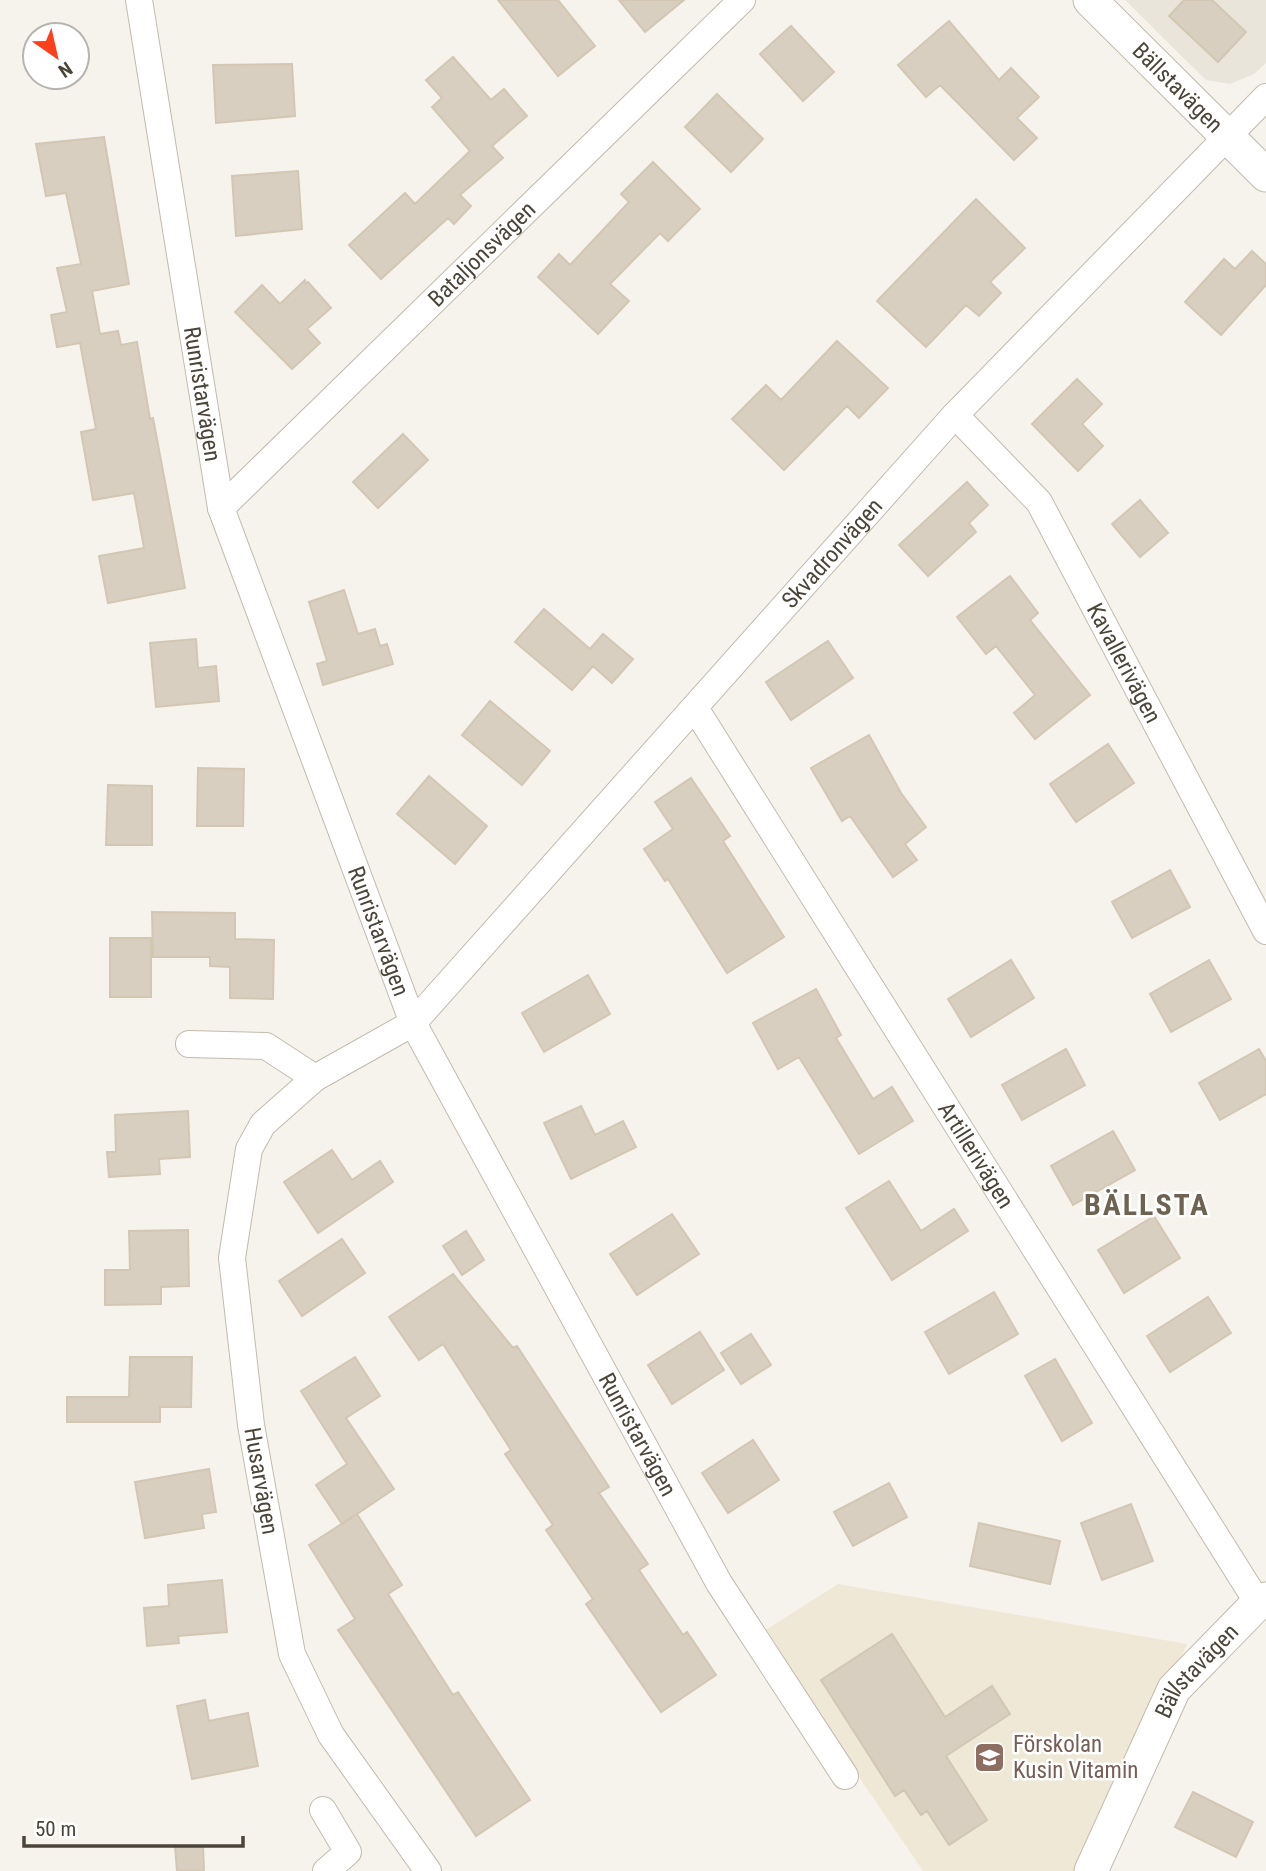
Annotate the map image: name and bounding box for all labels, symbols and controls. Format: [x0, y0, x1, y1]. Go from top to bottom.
north arrow [21, 21, 91, 91]
street label: Bällstavägen [1127, 37, 1229, 138]
text: N [54, 57, 76, 82]
street label: Bataljonsvägen [422, 196, 541, 312]
street label: Runristarvägen [178, 324, 227, 463]
street label: Skvadronvägen [776, 493, 888, 614]
street label: Kavallerivägen [1081, 598, 1167, 727]
street label: Runristarvägen [342, 862, 415, 1000]
street label: Artillerivägen [933, 1097, 1020, 1213]
district label: BÄLLSTA [1084, 1187, 1210, 1222]
street label: Runristarvägen [593, 1368, 682, 1501]
street label: Husarvägen [238, 1425, 284, 1537]
street label: Bällstavägen [1149, 1618, 1244, 1722]
place label: Förskolan Kusin Vitamin [1013, 1731, 1138, 1784]
school or university icon: Förskolan Kusin Vitamin [973, 1740, 1007, 1774]
scale bar [24, 1804, 243, 1848]
text: 50 m [35, 1817, 76, 1841]

